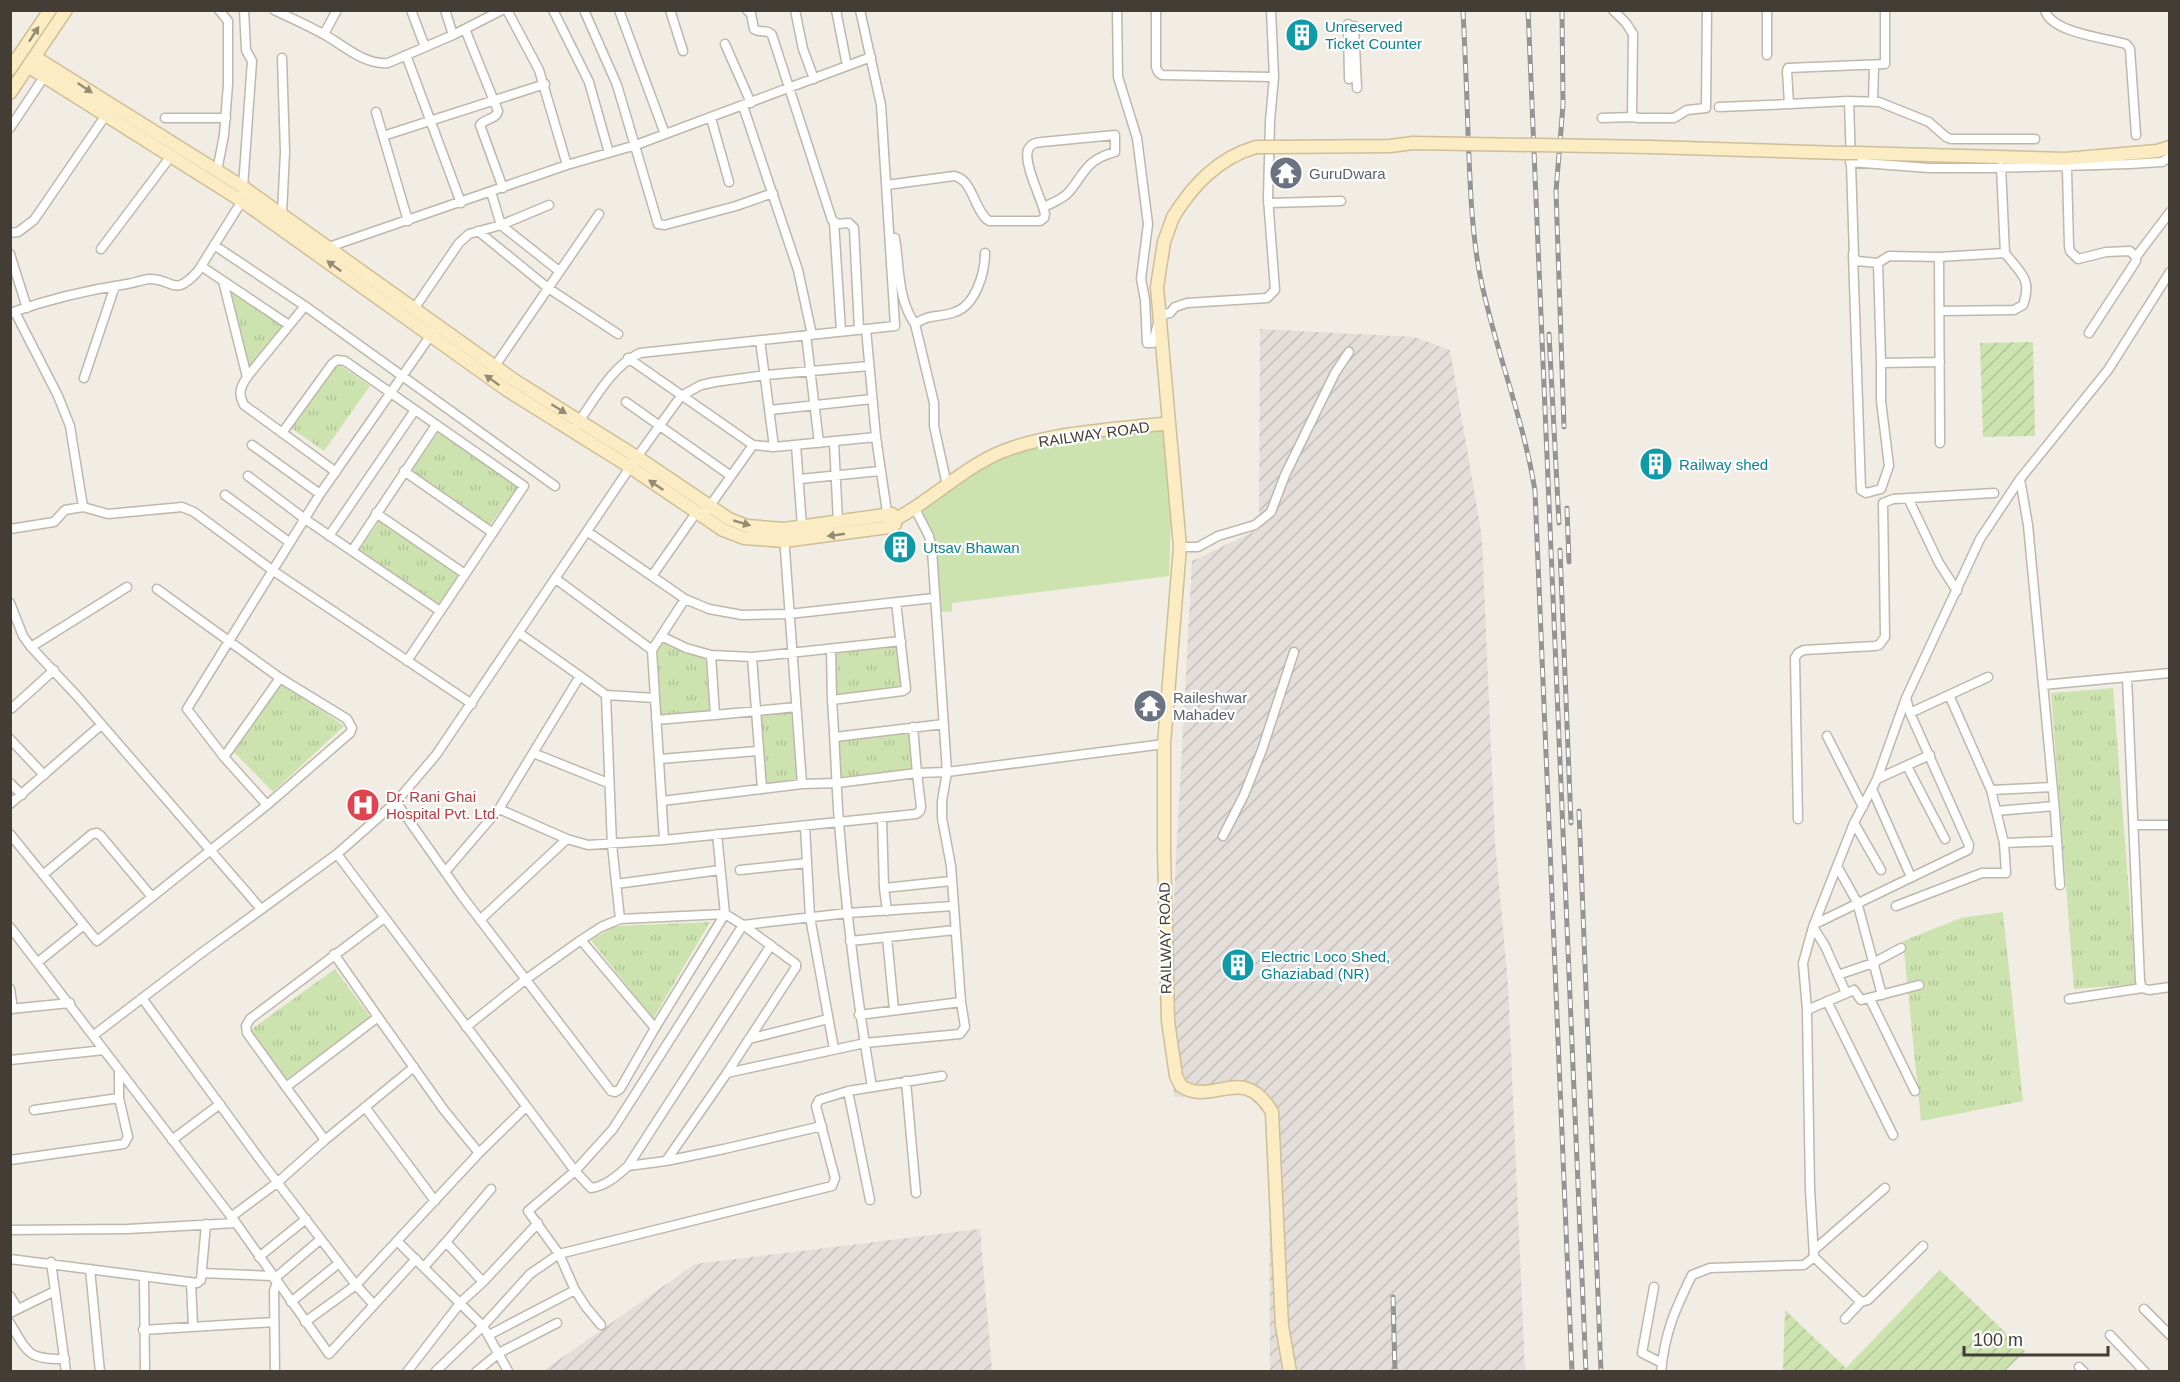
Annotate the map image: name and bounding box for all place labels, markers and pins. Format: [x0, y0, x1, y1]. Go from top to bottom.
building icon: Unreserved Ticket Counter [1284, 17, 1320, 53]
place label: Unreserved Ticket Counter [1325, 18, 1422, 52]
temple icon: GuruDwara [1268, 155, 1304, 191]
place label: GuruDwara [1309, 165, 1386, 182]
building icon: Railway shed [1638, 446, 1674, 482]
place label: Railway shed [1679, 456, 1768, 473]
building icon: Utsav Bhawan [882, 529, 918, 565]
place label: Utsav Bhawan [923, 539, 1020, 556]
temple icon: Raileshwar Mahadev [1132, 688, 1168, 724]
place label: Raileshwar Mahadev [1173, 689, 1247, 723]
hospital icon: Dr. Rani Ghai Hospital Pvt. Ltd. [345, 787, 381, 823]
place label: Dr. Rani Ghai Hospital Pvt. Ltd. [386, 788, 499, 822]
building icon: Electric Loco Shed, Ghaziabad (NR) [1220, 947, 1256, 983]
place label: Electric Loco Shed, Ghaziabad (NR) [1261, 948, 1390, 982]

